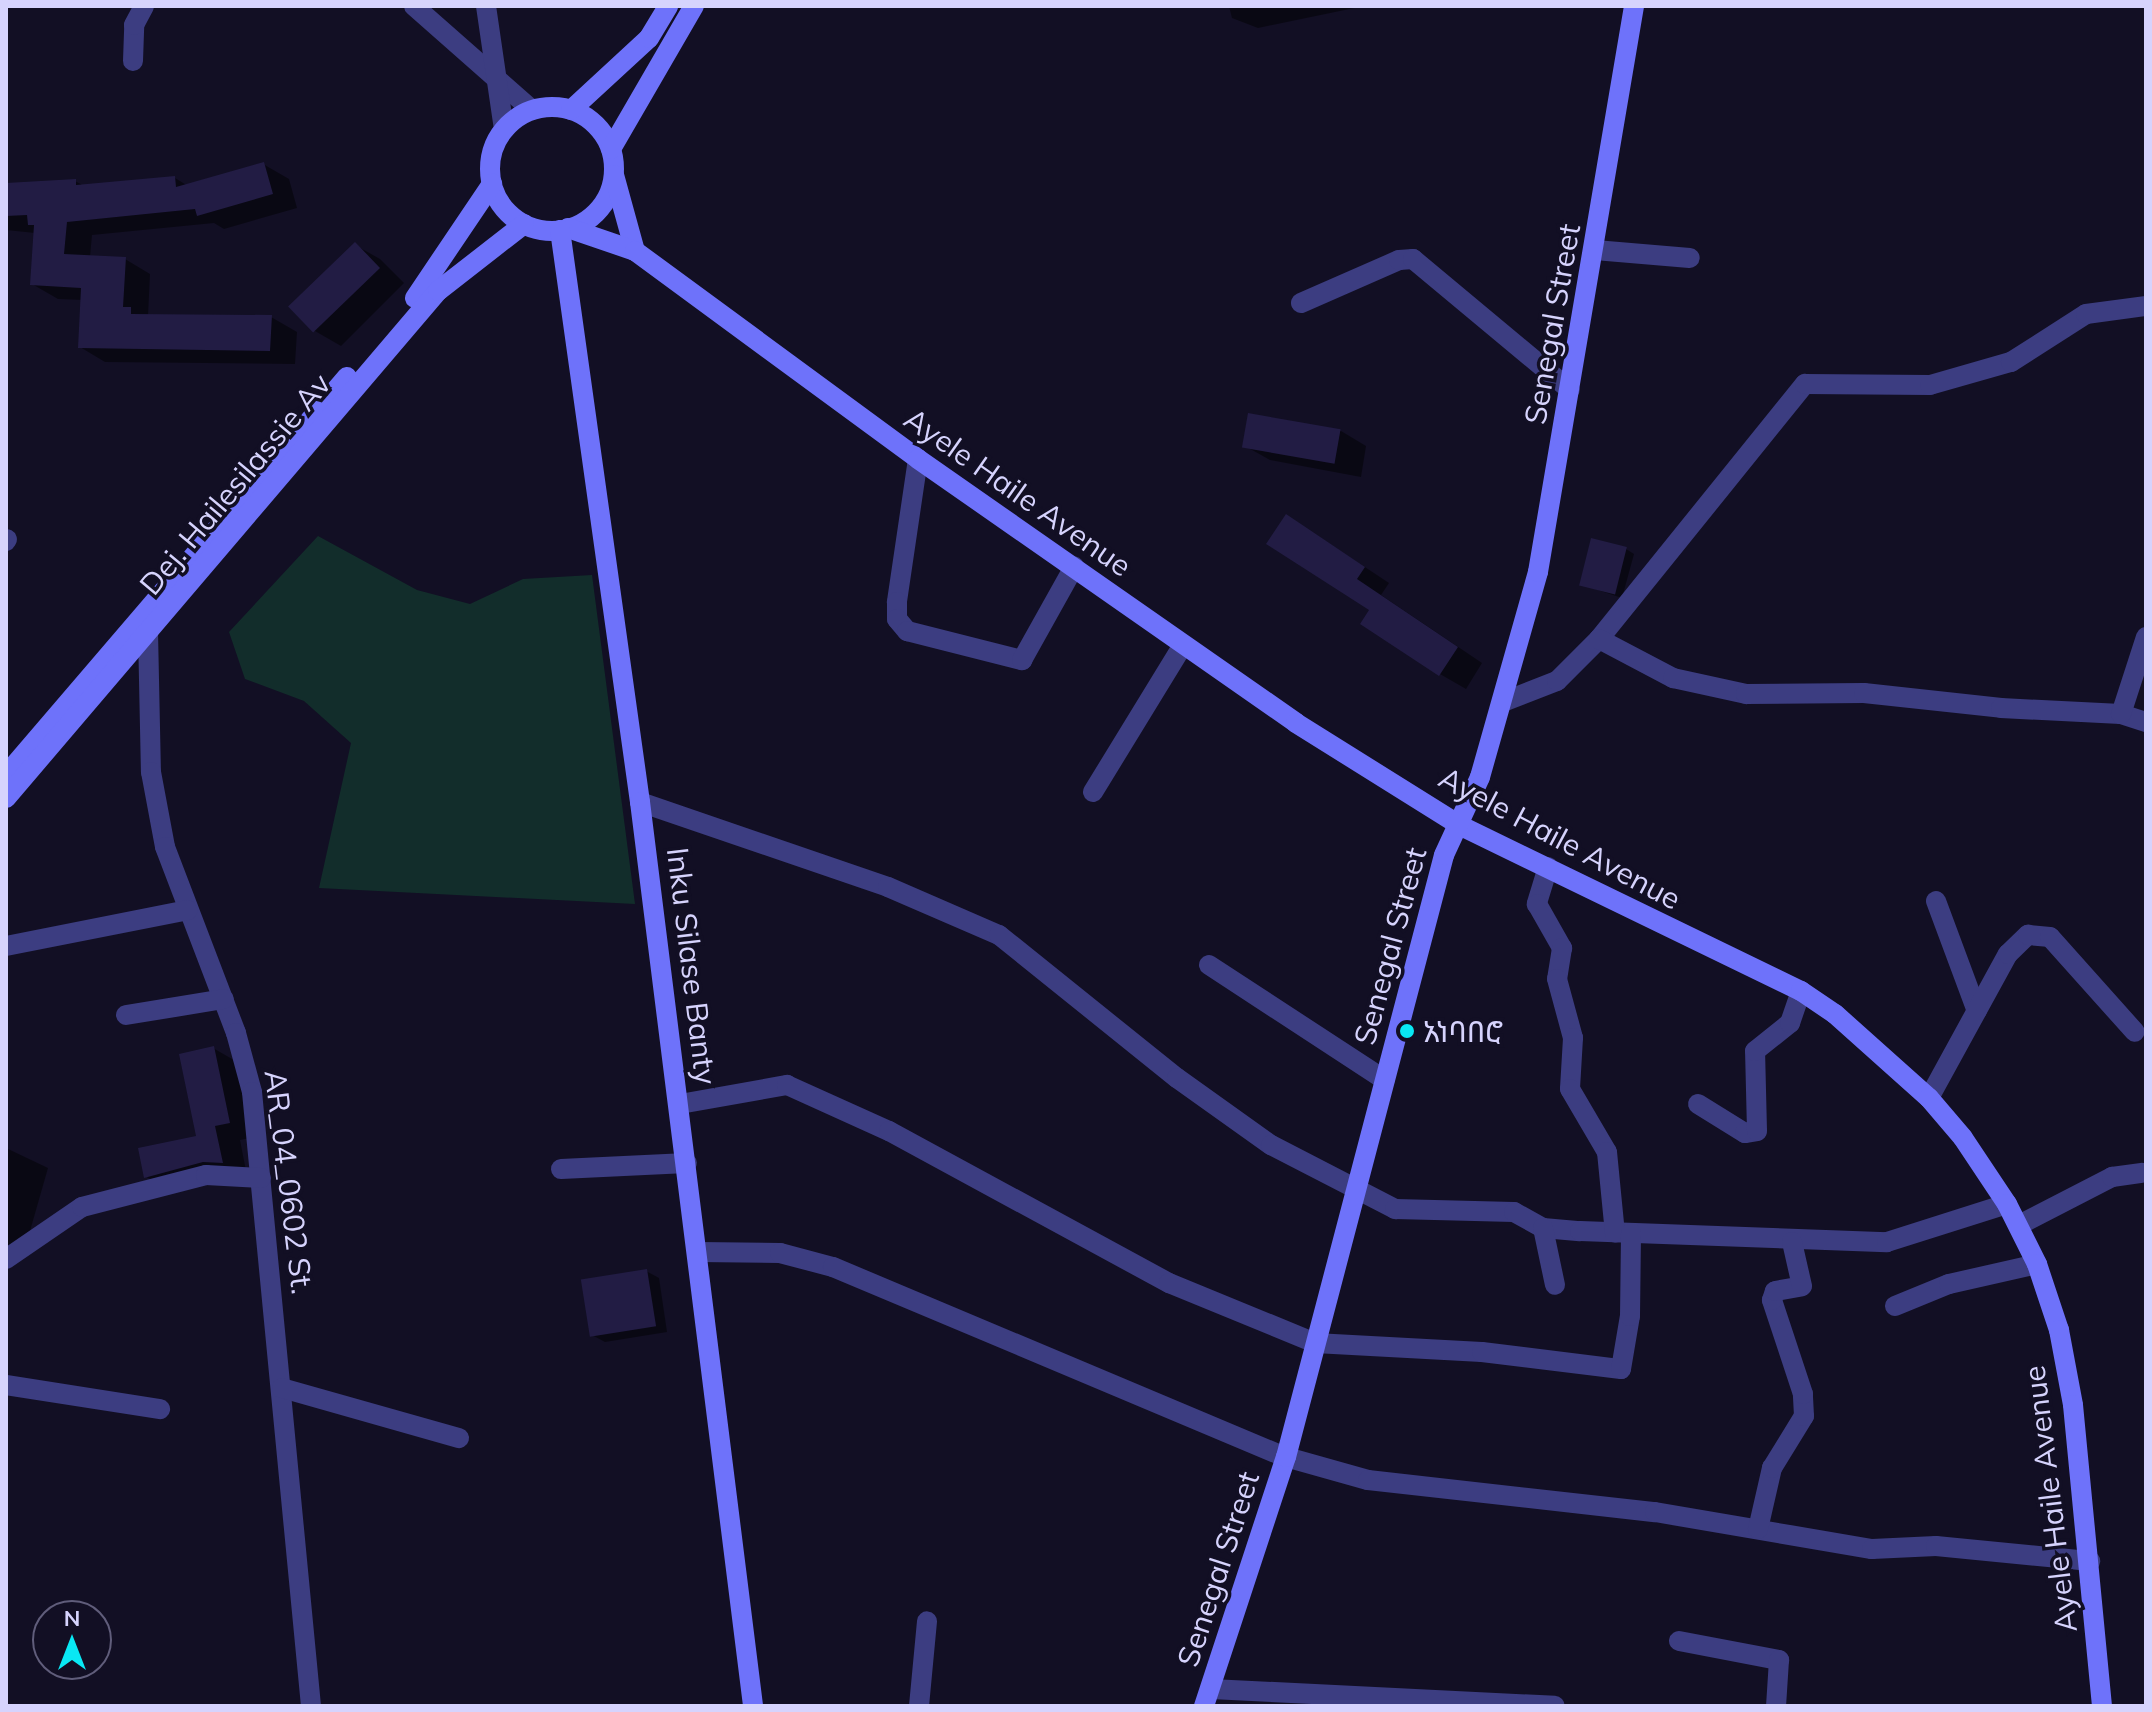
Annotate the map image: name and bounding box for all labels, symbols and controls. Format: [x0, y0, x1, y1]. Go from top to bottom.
street label: Senegal Street [1517, 221, 1587, 427]
street label: Dej. Hailesilassie Av [132, 366, 338, 602]
street label: Ayele Haile Avenue [898, 400, 1138, 584]
street label: Ayele Haile Avenue [1433, 759, 1687, 917]
street label: Senegal Street [1346, 843, 1434, 1049]
street label: Inku Silase Banty [660, 845, 724, 1087]
place label: አነባበሮ [1423, 1013, 1503, 1049]
marker: አነባበሮ [1398, 1022, 1416, 1040]
street label: AR_04_0602 St. [257, 1068, 321, 1296]
street label: Ayele Haile Avenue [2016, 1364, 2084, 1634]
street label: Senegal Street [1170, 1467, 1266, 1671]
north arrow [32, 1600, 112, 1680]
text: N [64, 1604, 80, 1632]

